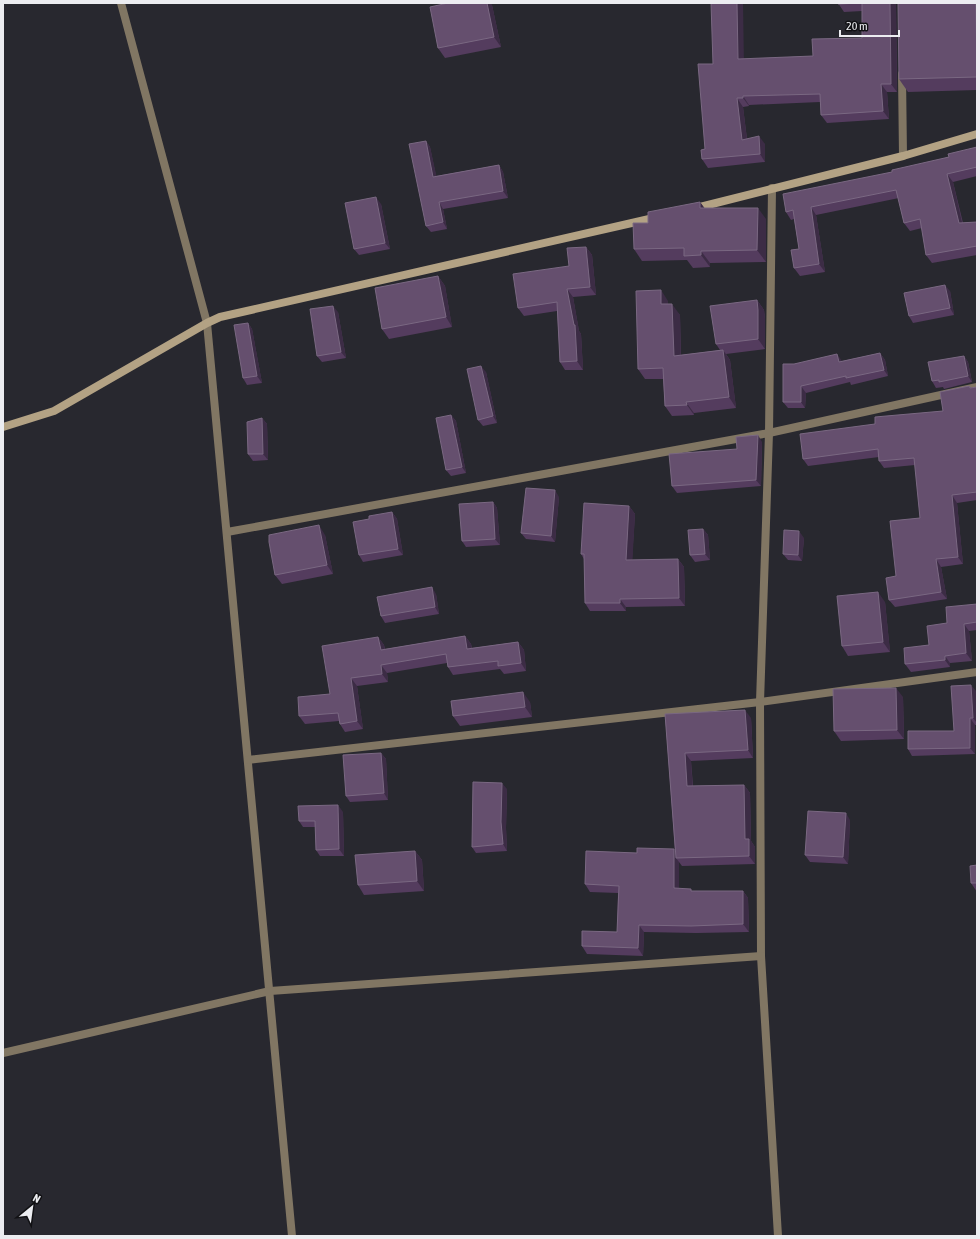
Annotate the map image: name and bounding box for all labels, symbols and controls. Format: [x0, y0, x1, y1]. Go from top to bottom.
scale bar [840, 12, 899, 38]
text: 20 m [846, 19, 868, 33]
north arrow [12, 1187, 52, 1227]
text: N [31, 1191, 43, 1205]

